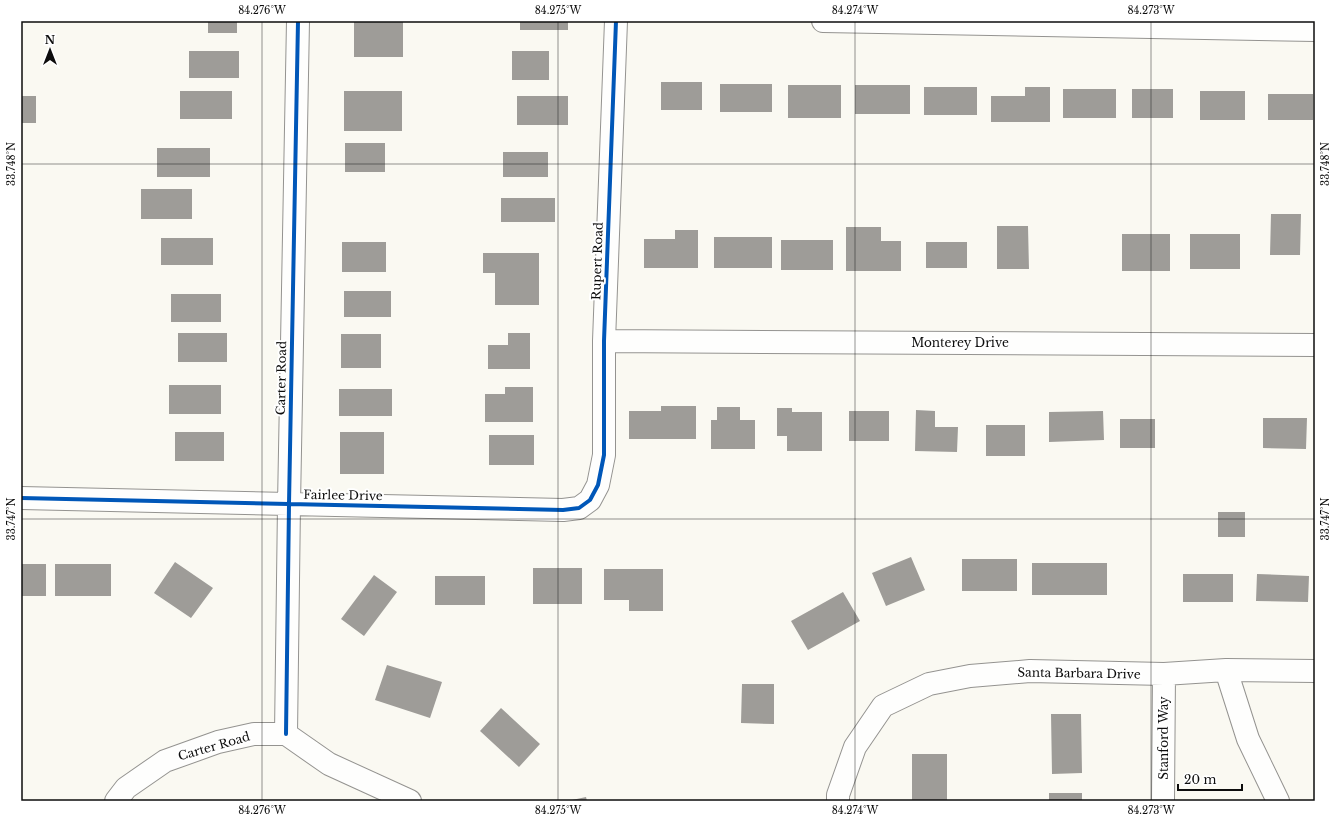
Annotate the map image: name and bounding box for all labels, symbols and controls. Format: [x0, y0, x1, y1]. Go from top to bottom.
text: 84.276°W [238, 4, 286, 17]
text: 84.275°W [535, 4, 581, 17]
text: 84.274°W [832, 4, 878, 17]
text: 84.273°W [1127, 4, 1175, 17]
north arrow [30, 30, 70, 70]
text: N [45, 33, 56, 47]
text: 33.748°N [5, 142, 18, 186]
text: 33.748°N [1319, 142, 1332, 186]
street label: Rupert Road [588, 222, 606, 300]
street label: Monterey Drive [911, 335, 1009, 350]
street label: Carter Road [273, 341, 289, 415]
street label: Fairlee Drive [303, 487, 383, 503]
text: 33.747°N [5, 497, 18, 541]
text: 33.747°N [1319, 497, 1332, 541]
street label: Santa Barbara Drive [1017, 664, 1141, 682]
street label: Stanford Way [1156, 696, 1171, 780]
street label: Carter Road [176, 729, 252, 763]
scale bar [1178, 766, 1242, 792]
text: 20 m [1184, 772, 1216, 787]
text: 84.276°W [238, 804, 286, 817]
text: 84.275°W [535, 804, 581, 817]
text: 84.274°W [832, 804, 878, 817]
text: 84.273°W [1127, 804, 1175, 817]

